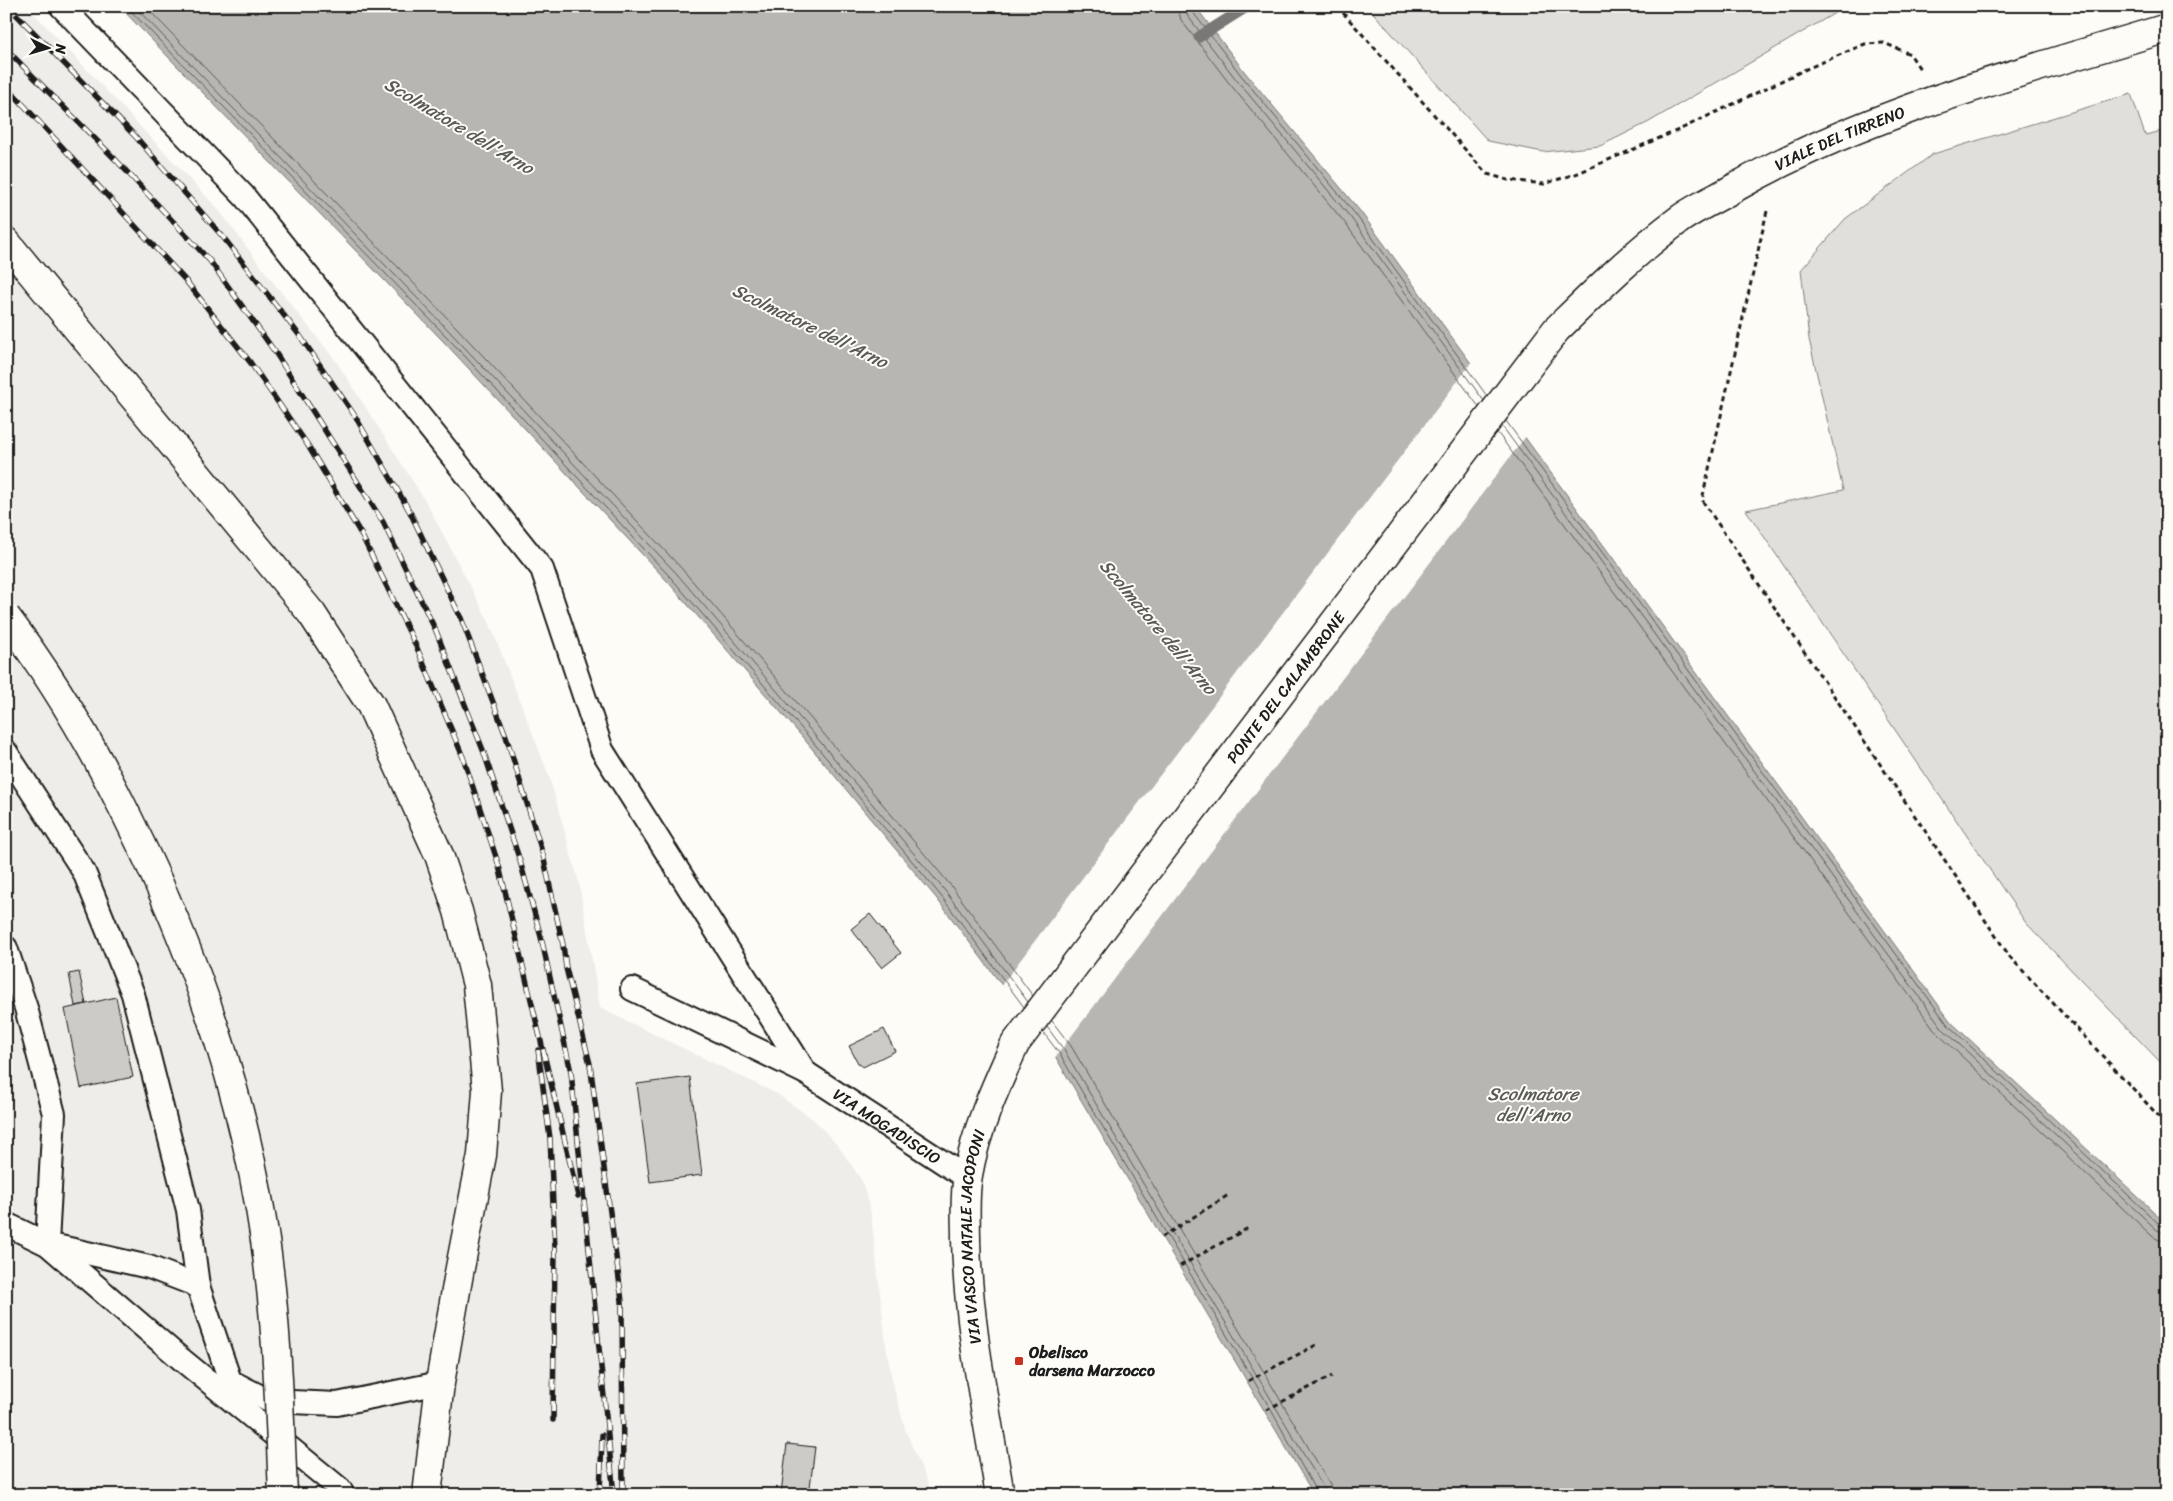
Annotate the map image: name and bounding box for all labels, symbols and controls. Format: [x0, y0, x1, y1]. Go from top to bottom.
north arrow [22, 22, 72, 72]
text: N [48, 42, 73, 55]
water label: Scolmatore dell'Arno [378, 69, 541, 184]
street label: VIALE DEL TIRRENO [1769, 97, 1909, 179]
water label: Scolmatore dell'Arno [727, 275, 895, 378]
water label: Scolmatore dell'Arno [1091, 552, 1226, 704]
street label: PONTE DEL CALAMBRONE [1218, 604, 1353, 769]
water label: Scolmatore dell'Arno [1488, 1078, 1580, 1131]
street label: VIA MOGADISCIO [827, 1080, 947, 1172]
street label: VIA VASCO NATALE JACOPONI [951, 1126, 993, 1346]
place label: Obelisco darsena Marzocco [1028, 1338, 1155, 1385]
marker: Obelisco darsena Marzocco [1013, 1355, 1025, 1367]

